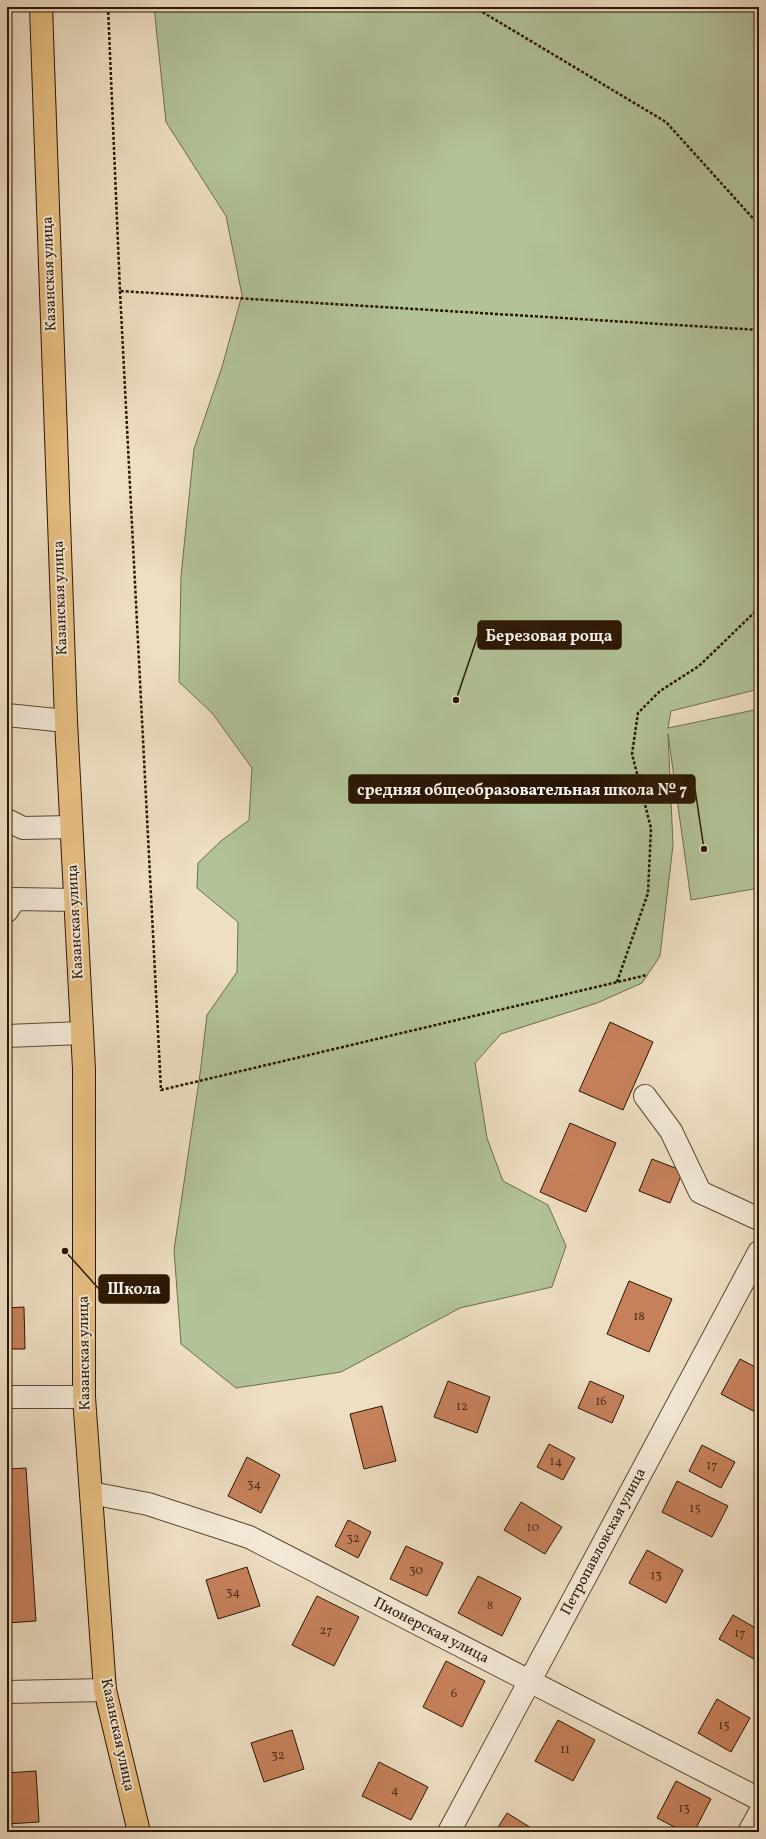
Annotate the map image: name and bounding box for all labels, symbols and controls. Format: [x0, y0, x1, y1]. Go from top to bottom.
street label: Казанская улица [37, 216, 63, 332]
street label: Казанская улица [48, 540, 74, 656]
callout: Березовая роща [478, 621, 621, 649]
text: Березовая роща [485, 626, 613, 648]
callout: средняя общеобразовательная школа № 7 [349, 775, 695, 803]
text: средняя общеобразовательная школа № 7 [357, 780, 687, 802]
street label: Казанская улица [63, 864, 89, 980]
callout: Школа [99, 1275, 169, 1303]
text: Школа [107, 1279, 161, 1301]
street label: Казанская улица [73, 1295, 97, 1411]
house number: 18 [633, 1308, 645, 1326]
house number: 16 [595, 1393, 607, 1411]
house number: 12 [456, 1398, 468, 1416]
house number: 14 [550, 1453, 563, 1471]
house number: 17 [706, 1457, 718, 1475]
street label: Петропавловская улица [556, 1465, 652, 1619]
house number: 34 [247, 1476, 261, 1494]
house number: 15 [689, 1500, 701, 1518]
house number: 10 [527, 1519, 540, 1537]
house number: 32 [346, 1530, 360, 1548]
house number: 30 [409, 1562, 423, 1580]
house number: 13 [650, 1567, 662, 1585]
house number: 34 [226, 1584, 240, 1602]
street label: Пионерская улица [369, 1593, 493, 1669]
house number: 8 [487, 1597, 493, 1615]
house number: 27 [320, 1622, 332, 1640]
house number: 17 [734, 1625, 746, 1643]
street label: Казанская улица [95, 1677, 139, 1793]
house number: 6 [451, 1685, 458, 1703]
house number: 15 [718, 1717, 730, 1735]
house number: 11 [560, 1741, 570, 1759]
house number: 32 [271, 1747, 285, 1765]
house number: 4 [391, 1782, 399, 1800]
house number: 13 [678, 1800, 690, 1818]

